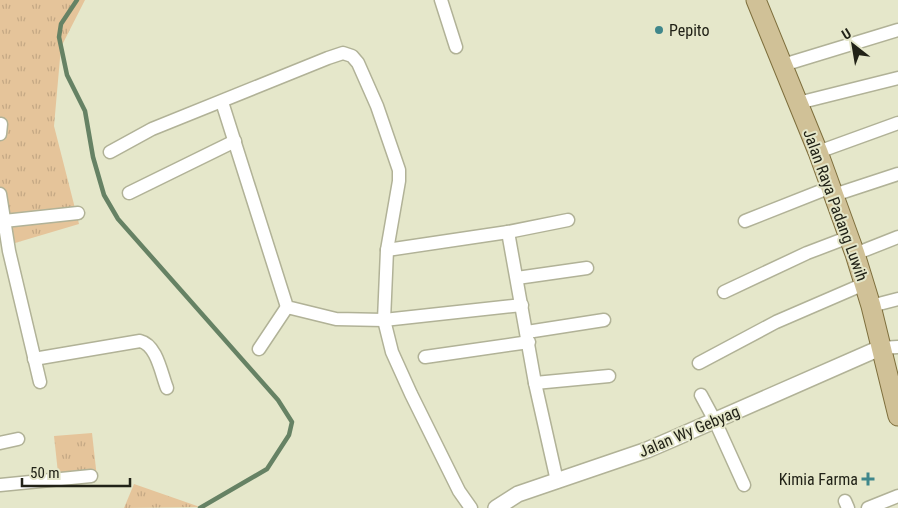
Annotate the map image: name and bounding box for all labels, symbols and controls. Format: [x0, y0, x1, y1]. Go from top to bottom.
north arrow [828, 20, 878, 70]
place label: Pepito [669, 21, 709, 40]
marker: Pepito [653, 24, 665, 36]
text: U [839, 25, 854, 43]
street label: Jalan Raya Padang Luwih [799, 127, 872, 284]
street label: Jalan Wy Gebyag [636, 402, 742, 461]
scale bar [22, 456, 130, 488]
text: 50 m [30, 464, 60, 482]
place label: Kimia Farma [779, 470, 858, 489]
marker: Kimia Farma [862, 473, 874, 485]

